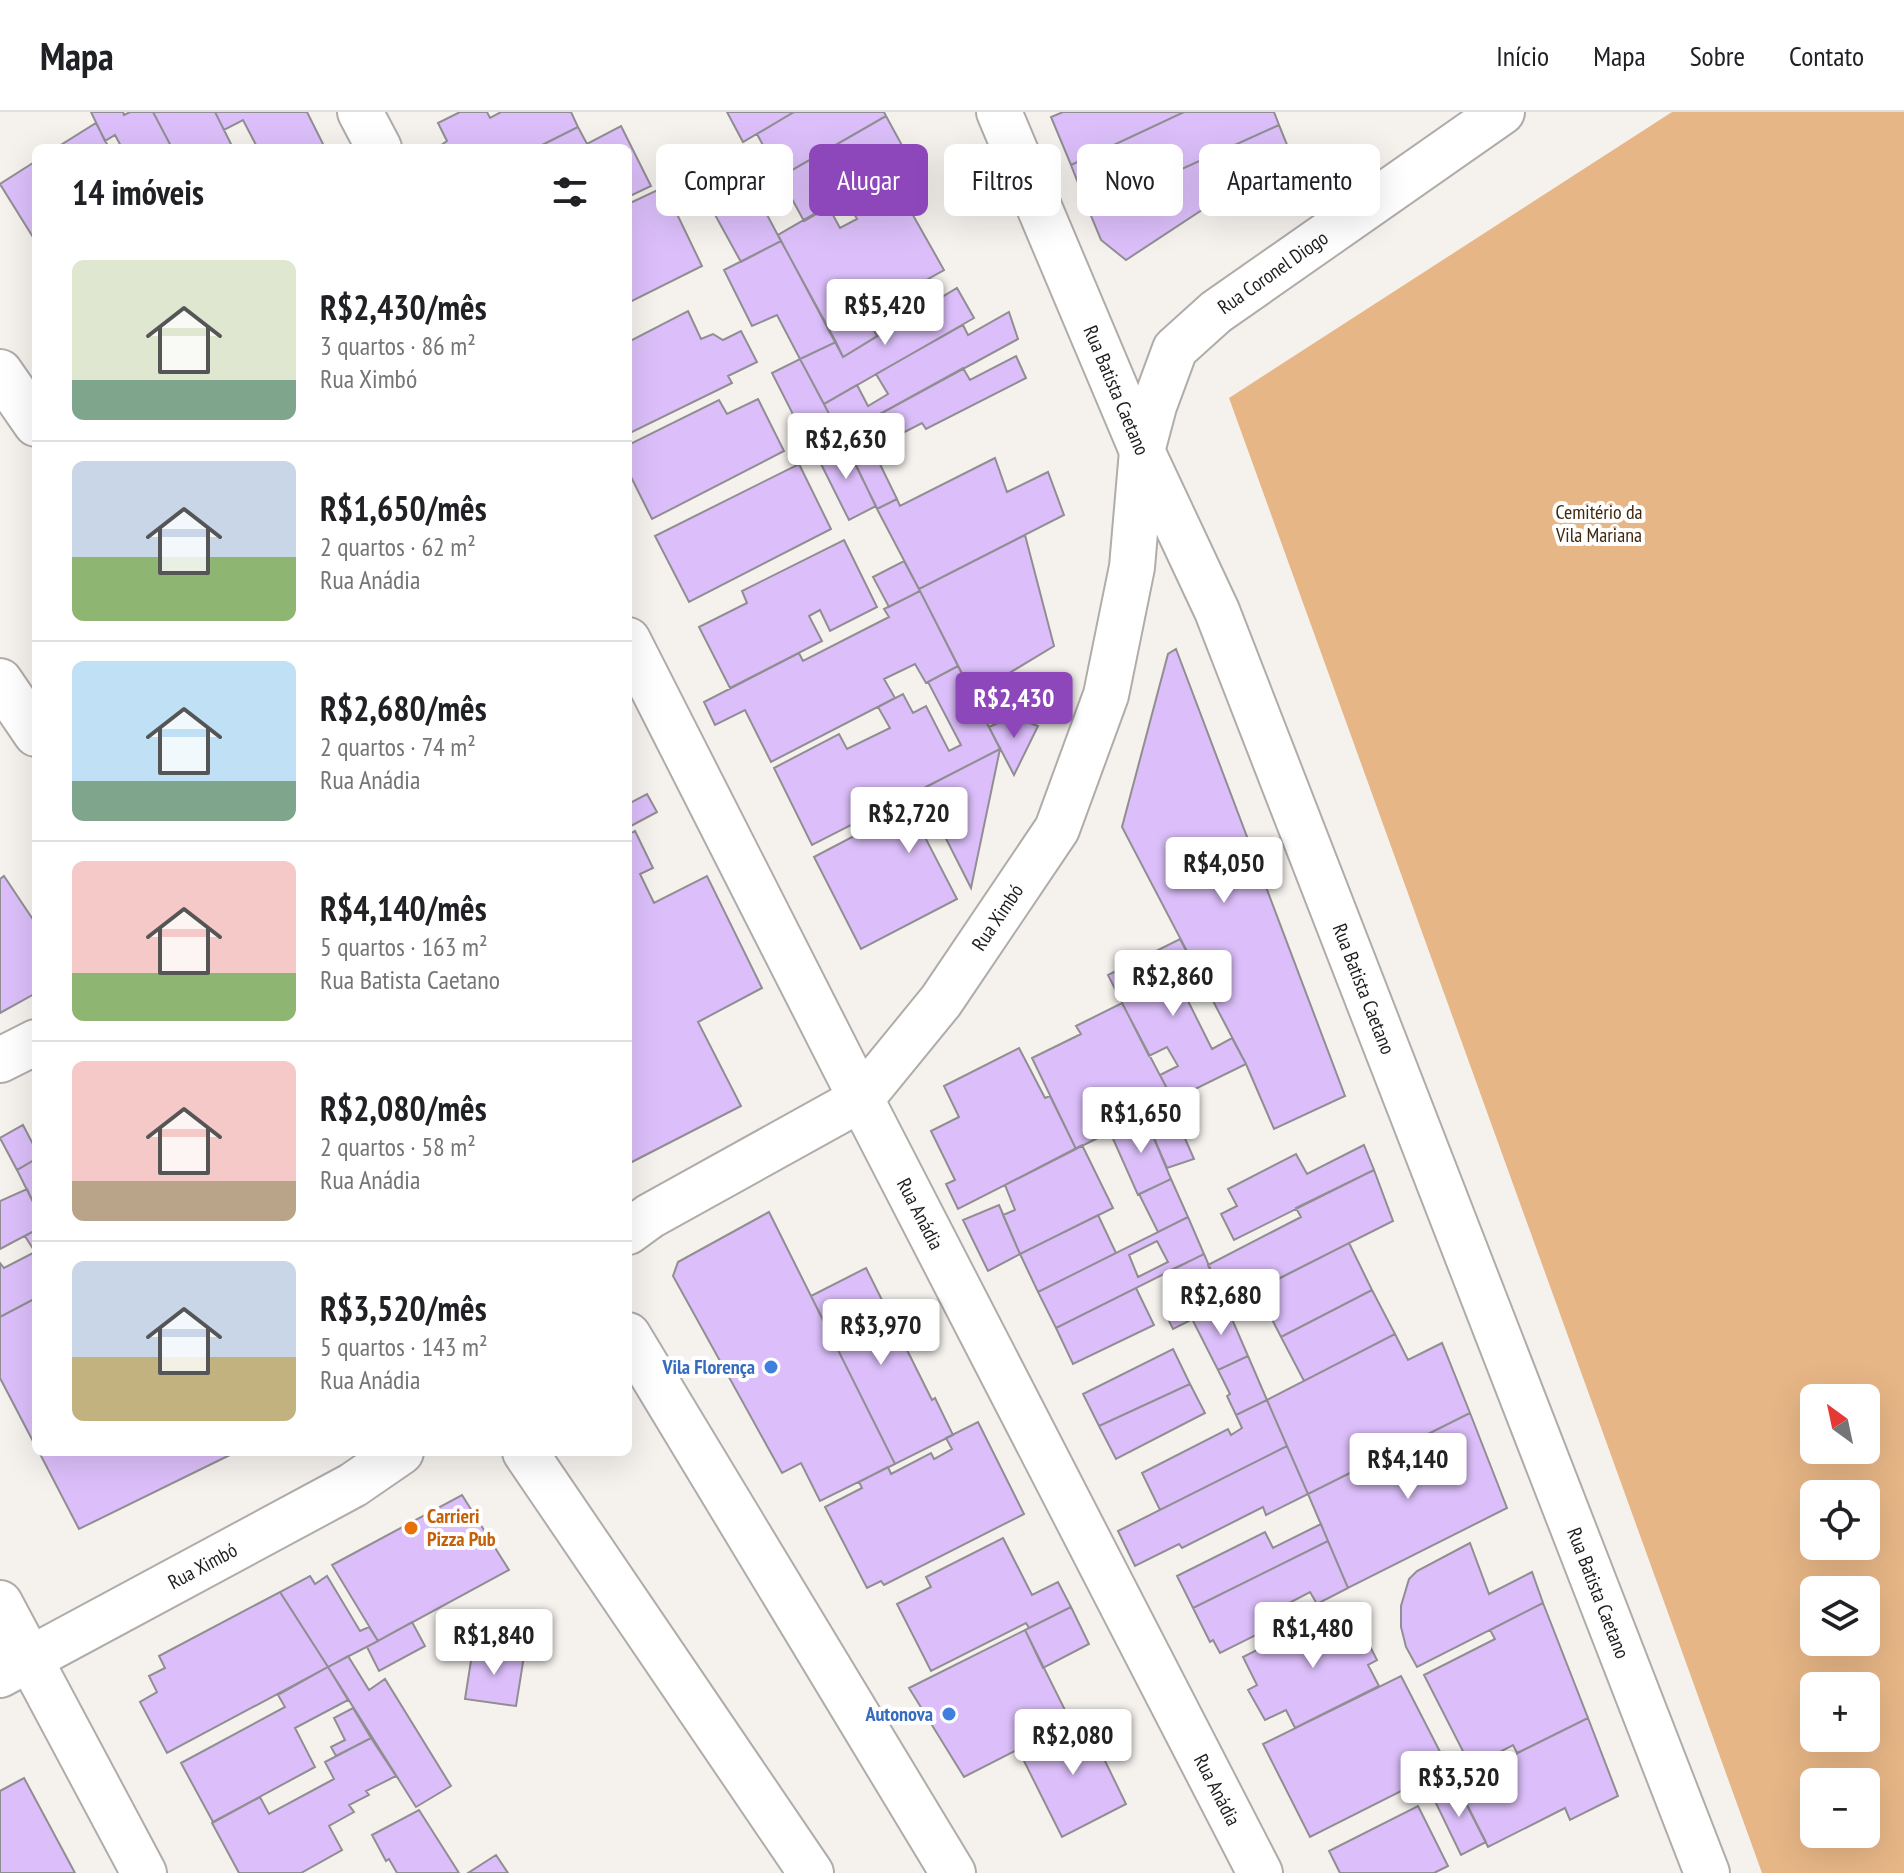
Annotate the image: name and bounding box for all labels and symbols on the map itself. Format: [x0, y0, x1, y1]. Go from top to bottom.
street label: Rua Coronel Diogo [1213, 225, 1333, 320]
pin: R$5,420 [811, 279, 959, 347]
street label: Rua Batista Caetano [1077, 321, 1155, 459]
pin: R$2,630 [772, 413, 920, 481]
park label: Cemitério da Vila Mariana [1555, 499, 1643, 548]
pin: R$2,430 [940, 672, 1088, 740]
pin: R$2,720 [835, 787, 983, 855]
pin: R$4,050 [1150, 837, 1298, 905]
street label: Rua Ximbó [966, 879, 1029, 956]
street label: Rua Batista Caetano [1327, 920, 1401, 1058]
pin: R$2,860 [1099, 950, 1247, 1018]
pin: R$1,650 [1067, 1087, 1215, 1155]
street label: Rua Anádia [891, 1174, 949, 1254]
pin: R$2,680 [1147, 1269, 1295, 1337]
pin: R$3,970 [807, 1299, 955, 1367]
place label: Vila Florença [661, 1354, 755, 1380]
marker: Vila Florença [762, 1358, 780, 1376]
north arrow [1800, 1384, 1880, 1464]
pin: R$4,140 [1334, 1433, 1482, 1501]
place label: Carrieri Pizza Pub [427, 1503, 496, 1552]
marker: Carrieri Pizza Pub [402, 1519, 420, 1537]
street label: Rua Batista Caetano [1561, 1524, 1635, 1662]
street label: Rua Ximbó [163, 1537, 242, 1595]
pin: R$1,480 [1239, 1602, 1387, 1670]
pin: R$1,840 [420, 1609, 568, 1677]
place label: Autonova [864, 1701, 933, 1727]
marker: Autonova [940, 1705, 958, 1723]
pin: R$2,080 [999, 1709, 1147, 1777]
street label: Rua Anádia [1188, 1750, 1246, 1830]
pin: R$3,520 [1385, 1751, 1533, 1819]

